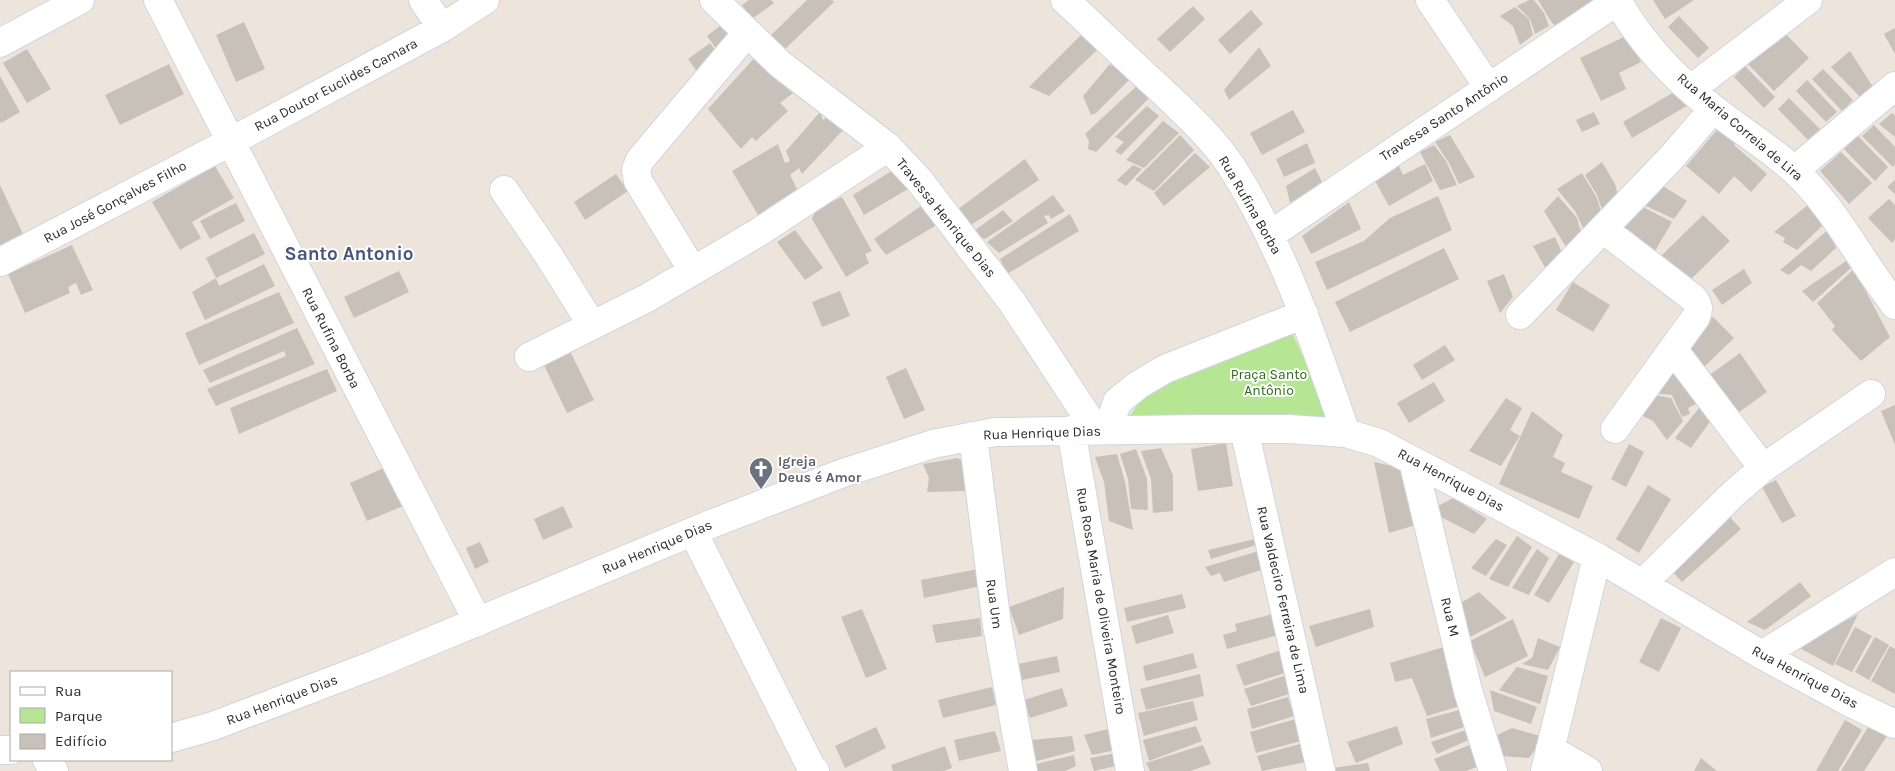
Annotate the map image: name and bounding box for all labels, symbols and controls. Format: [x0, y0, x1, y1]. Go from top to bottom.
street label: Rua Doutor Euclides Camara [251, 35, 421, 135]
street label: Travessa Santo Antônio [1377, 69, 1511, 165]
street label: Rua Maria Correia de Lira [1674, 69, 1806, 185]
street label: Rua Rufina Borba [1215, 153, 1285, 257]
street label: Travessa Henrique Dias [893, 155, 999, 281]
street label: Rua José Gonçalves Filho [41, 157, 189, 247]
district label: Santo Antonio [285, 243, 413, 265]
street label: Rua Rufina Borba [298, 285, 364, 391]
park label: Praça Santo Antônio [1231, 366, 1307, 399]
street label: Rua Henrique Dias [983, 422, 1101, 444]
street label: Rua Henrique Dias [1395, 445, 1507, 515]
place label: Igreja Deus é Amor [778, 453, 862, 486]
church icon: Igreja Deus é Amor [748, 456, 774, 490]
street label: Rua Rosa Maria de Oliveira Monteiro [1073, 486, 1129, 716]
street label: Rua Valdeciro Ferreira de Lima [1253, 505, 1313, 695]
street label: Rua Henrique Dias [599, 516, 715, 578]
street label: Rua Um [982, 578, 1006, 630]
street label: Rua M [1437, 596, 1463, 638]
street label: Rua Henrique Dias [1749, 642, 1861, 712]
legend [10, 671, 172, 761]
street label: Rua Henrique Dias [224, 671, 340, 729]
text: Rua [55, 682, 82, 700]
text: Parque [55, 707, 103, 725]
text: Edifício [55, 732, 107, 750]

